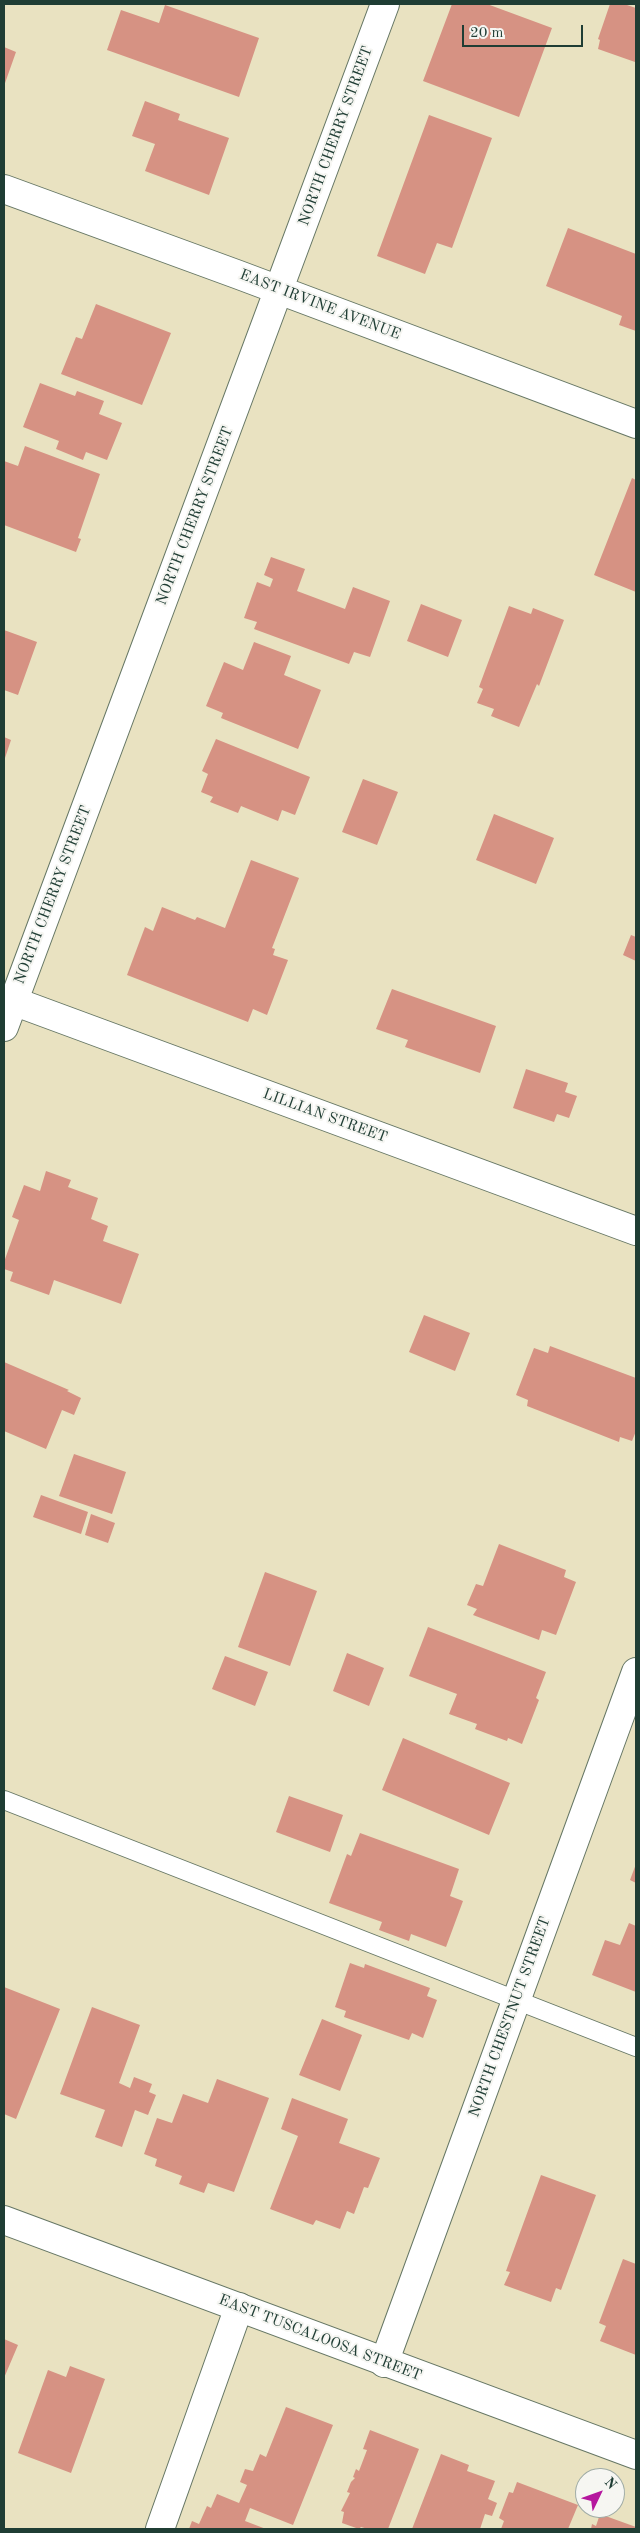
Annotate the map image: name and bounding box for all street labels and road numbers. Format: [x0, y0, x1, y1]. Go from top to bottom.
street label: NORTH CHERRY STREET [295, 44, 377, 228]
street label: EAST IRVINE AVENUE [237, 266, 403, 344]
street label: NORTH CHERRY STREET [153, 424, 237, 608]
street label: NORTH CHERRY STREET [11, 803, 95, 987]
street label: LILLIAN STREET [260, 1085, 390, 1147]
street label: NORTH CHESTNUT STREET [465, 1914, 555, 2120]
street label: EAST TUSCALOOSA STREET [216, 2291, 424, 2385]

